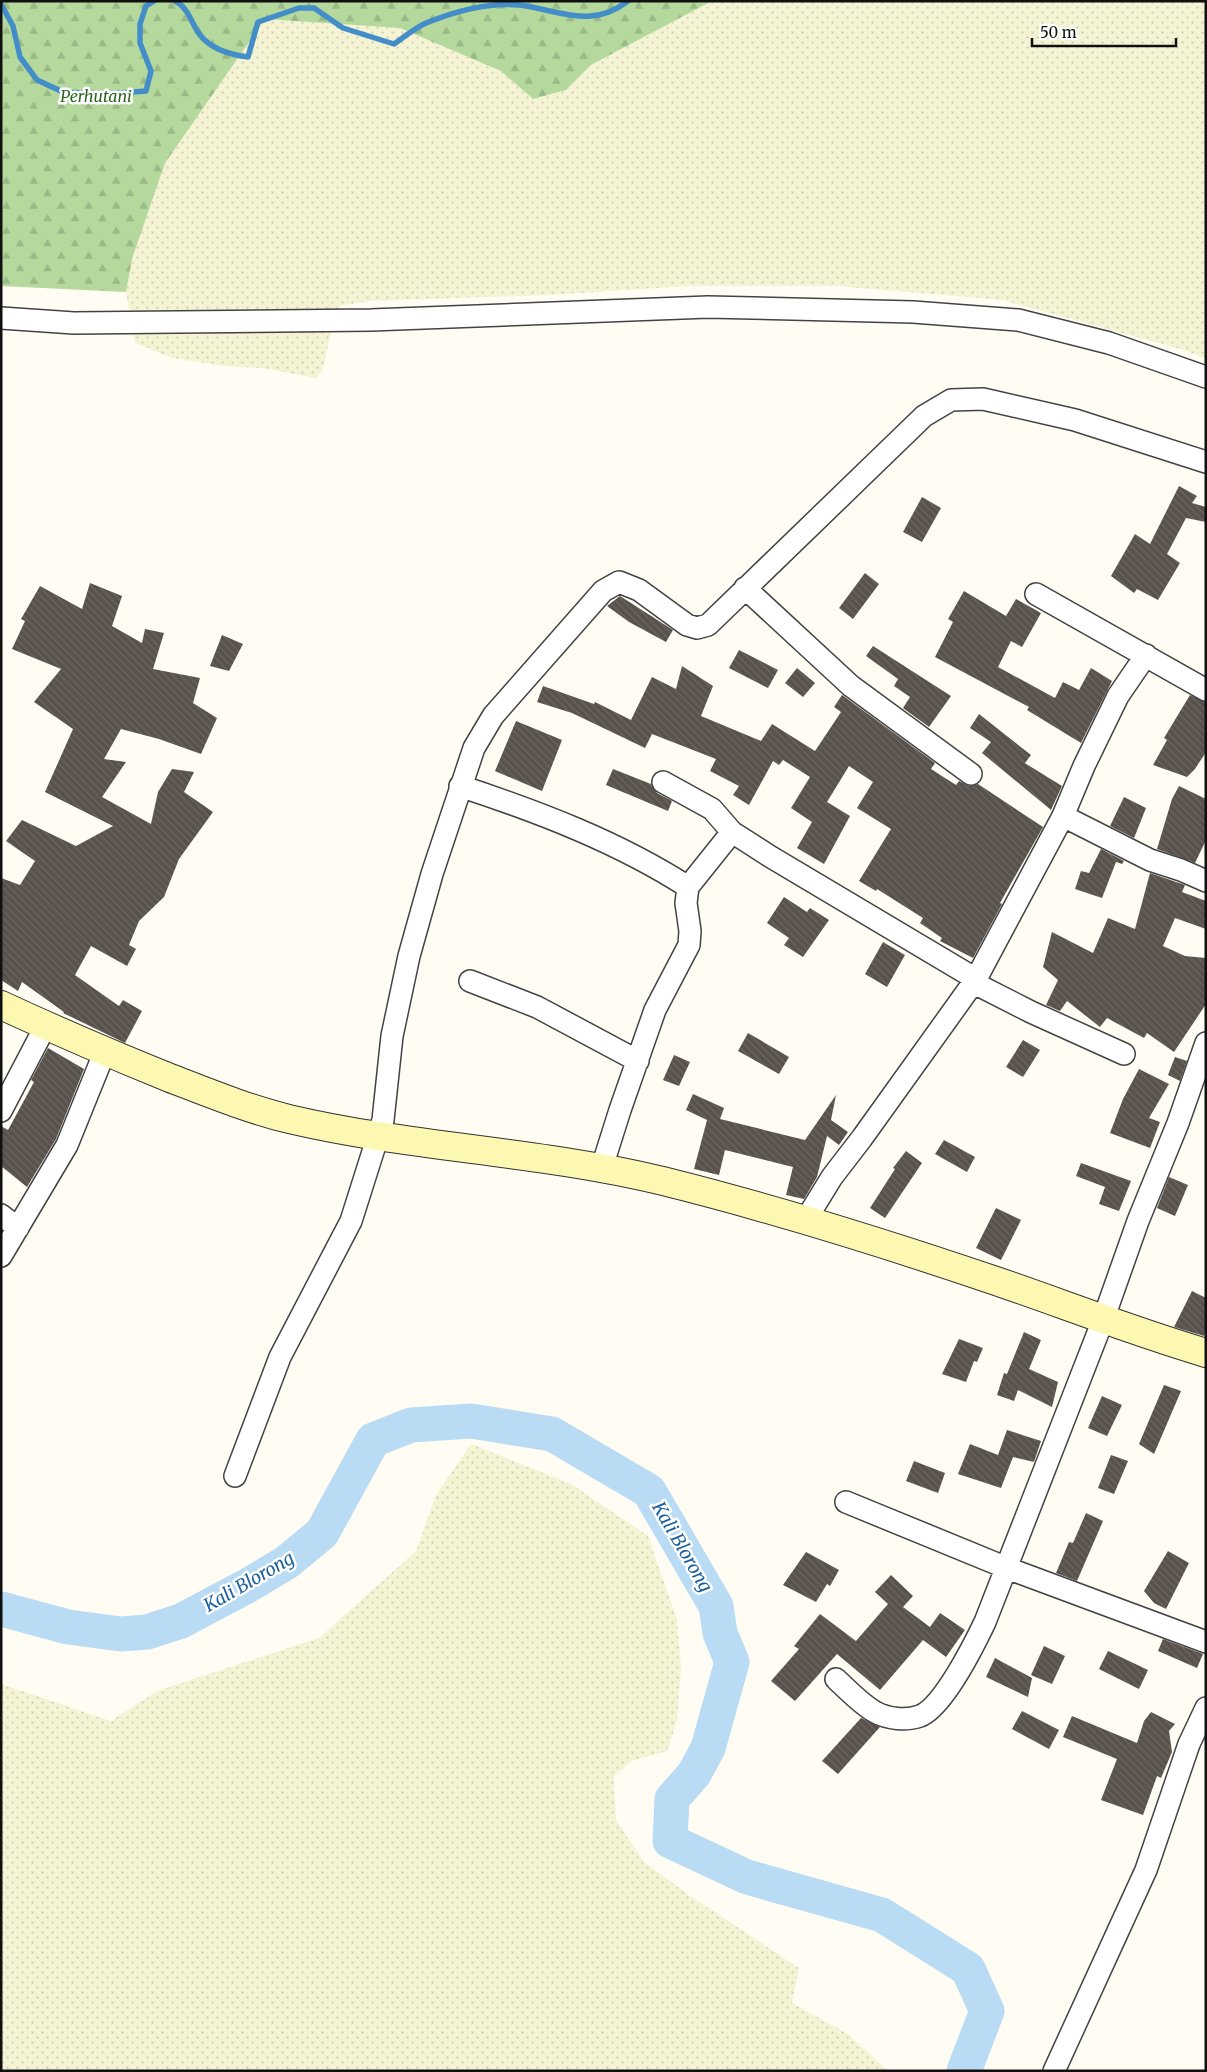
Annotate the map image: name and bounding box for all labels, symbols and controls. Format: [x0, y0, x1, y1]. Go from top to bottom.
scale bar [1032, 15, 1176, 47]
text: 50 m [1040, 23, 1077, 42]
park label: Perhutani [60, 86, 132, 106]
water label: Kali Blorong [647, 1497, 718, 1596]
water label: Kali Blorong [199, 1546, 298, 1617]

